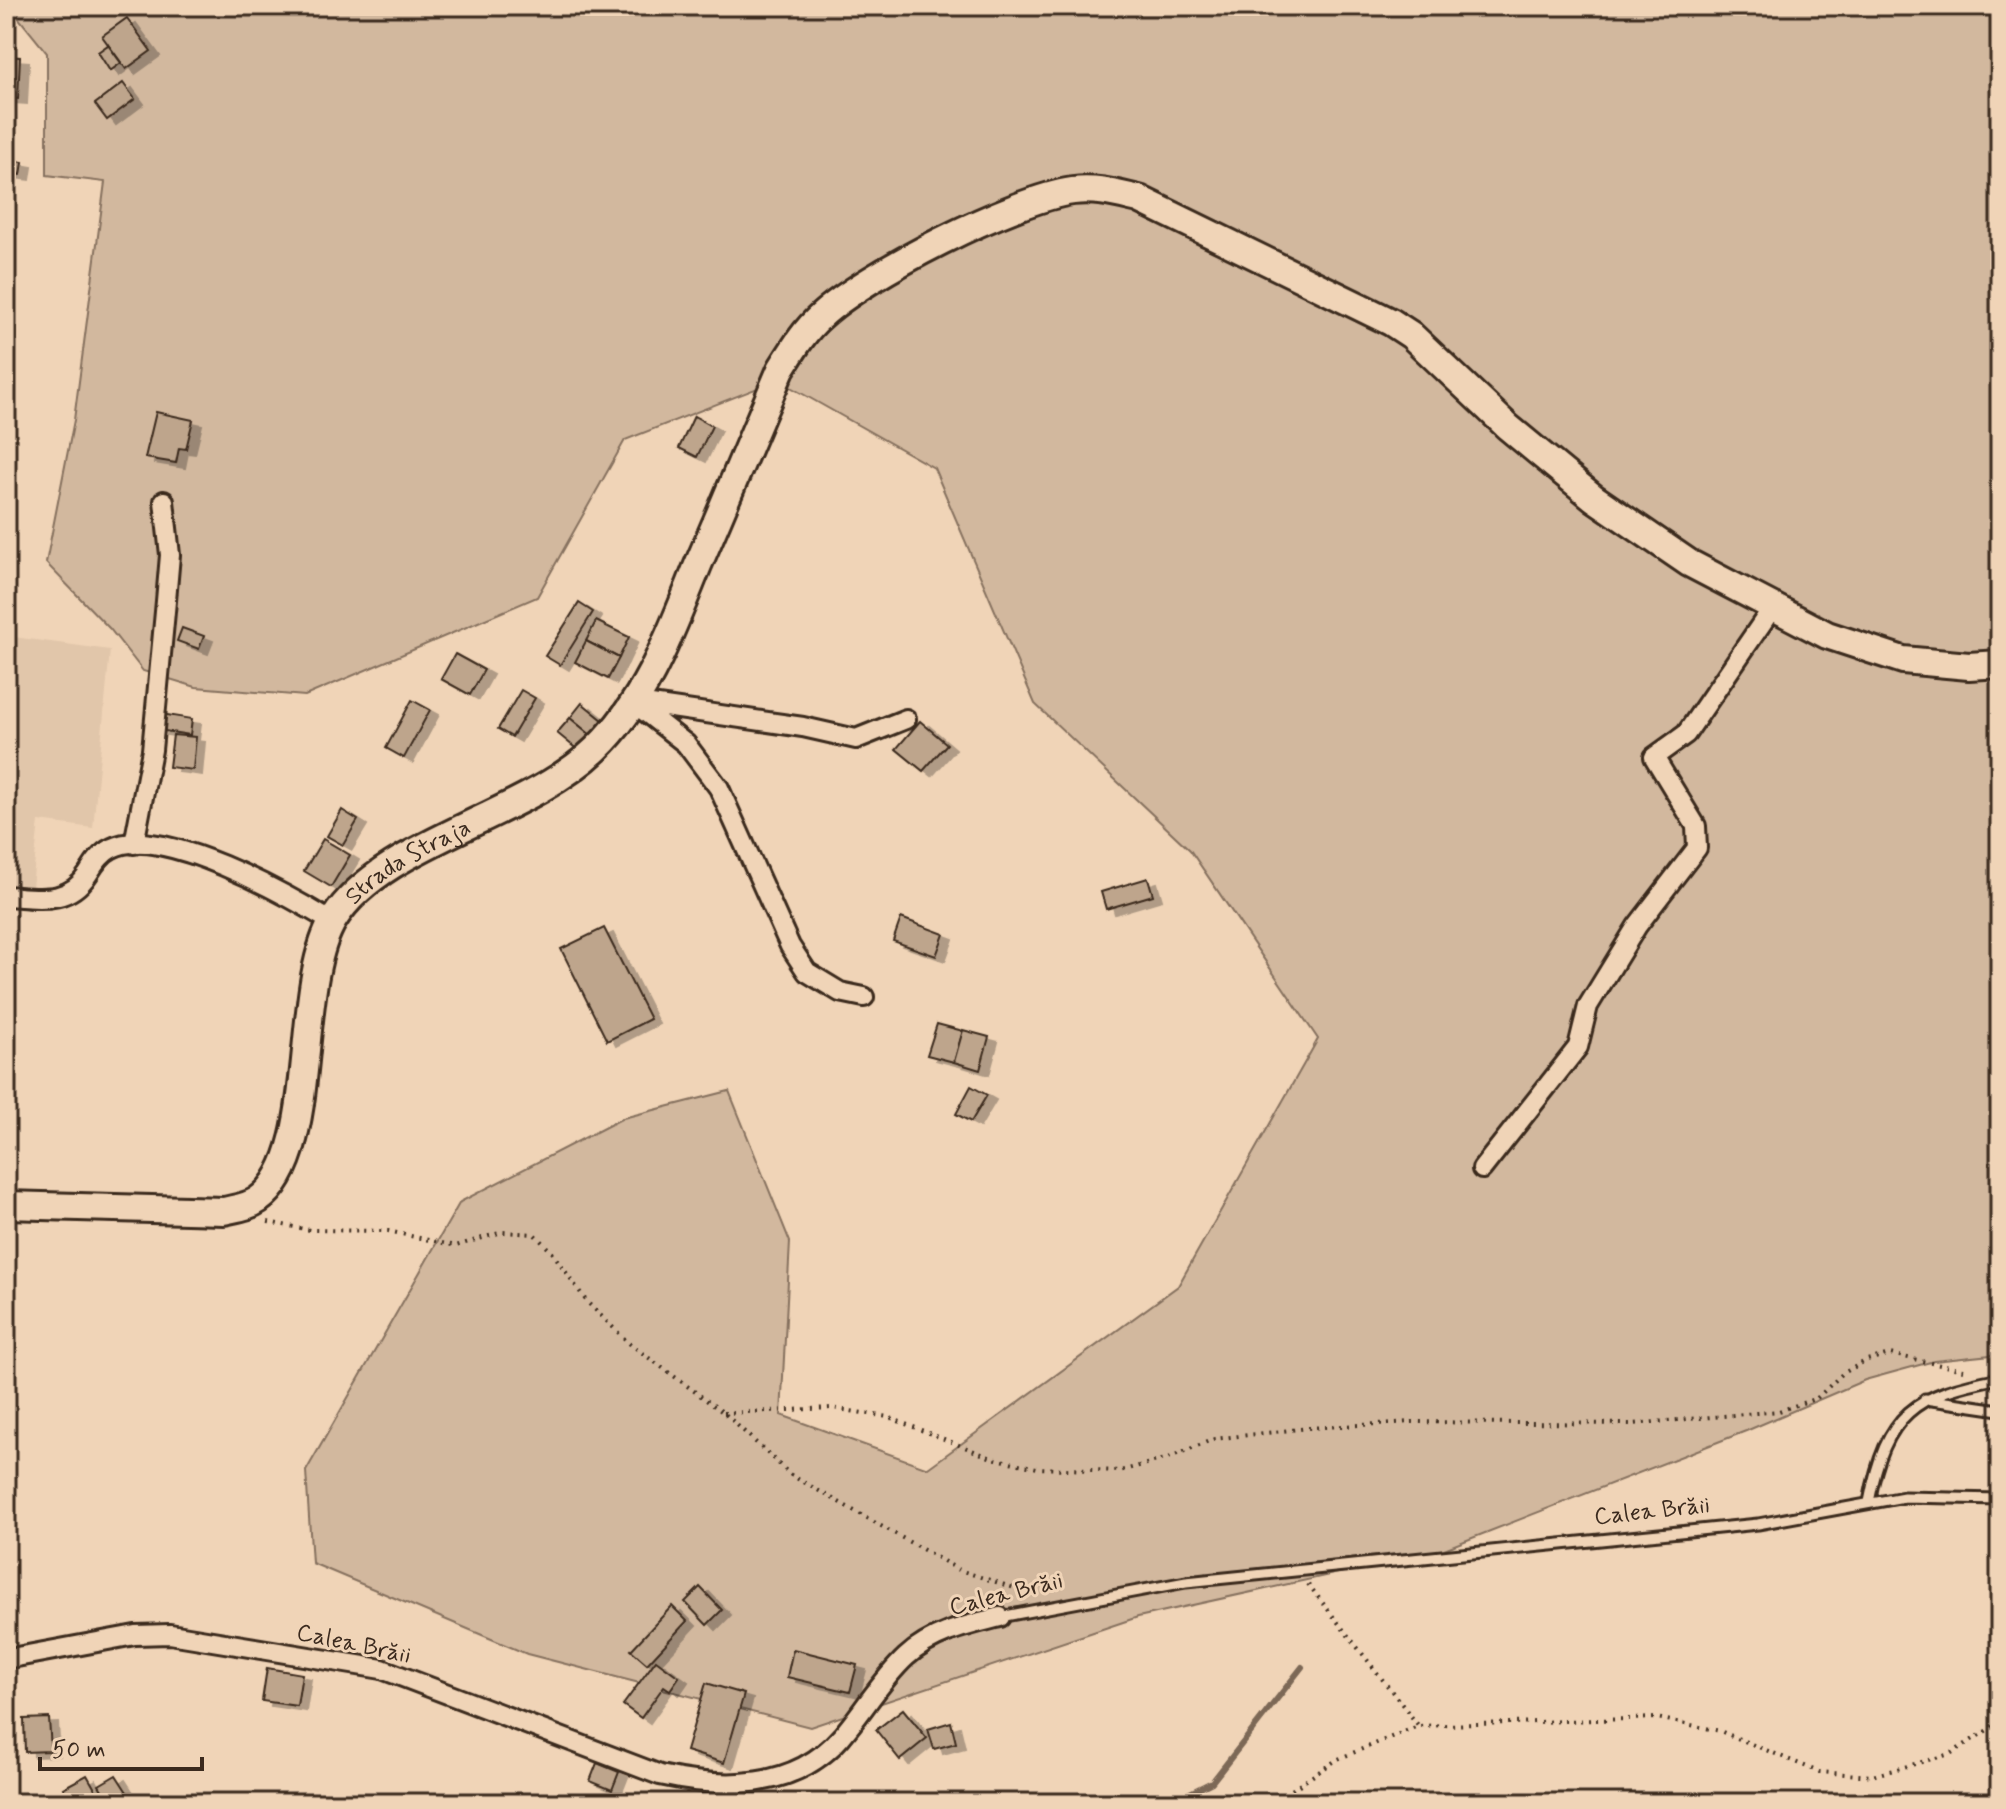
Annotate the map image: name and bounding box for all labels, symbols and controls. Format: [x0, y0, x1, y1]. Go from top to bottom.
street label: Strada Straja [339, 812, 476, 912]
street label: Calea Brăii [1593, 1490, 1712, 1533]
street label: Calea Brăii [946, 1565, 1066, 1624]
street label: Calea Brăii [294, 1617, 414, 1672]
scale bar [40, 1721, 202, 1771]
text: 50 m [52, 1735, 106, 1766]

